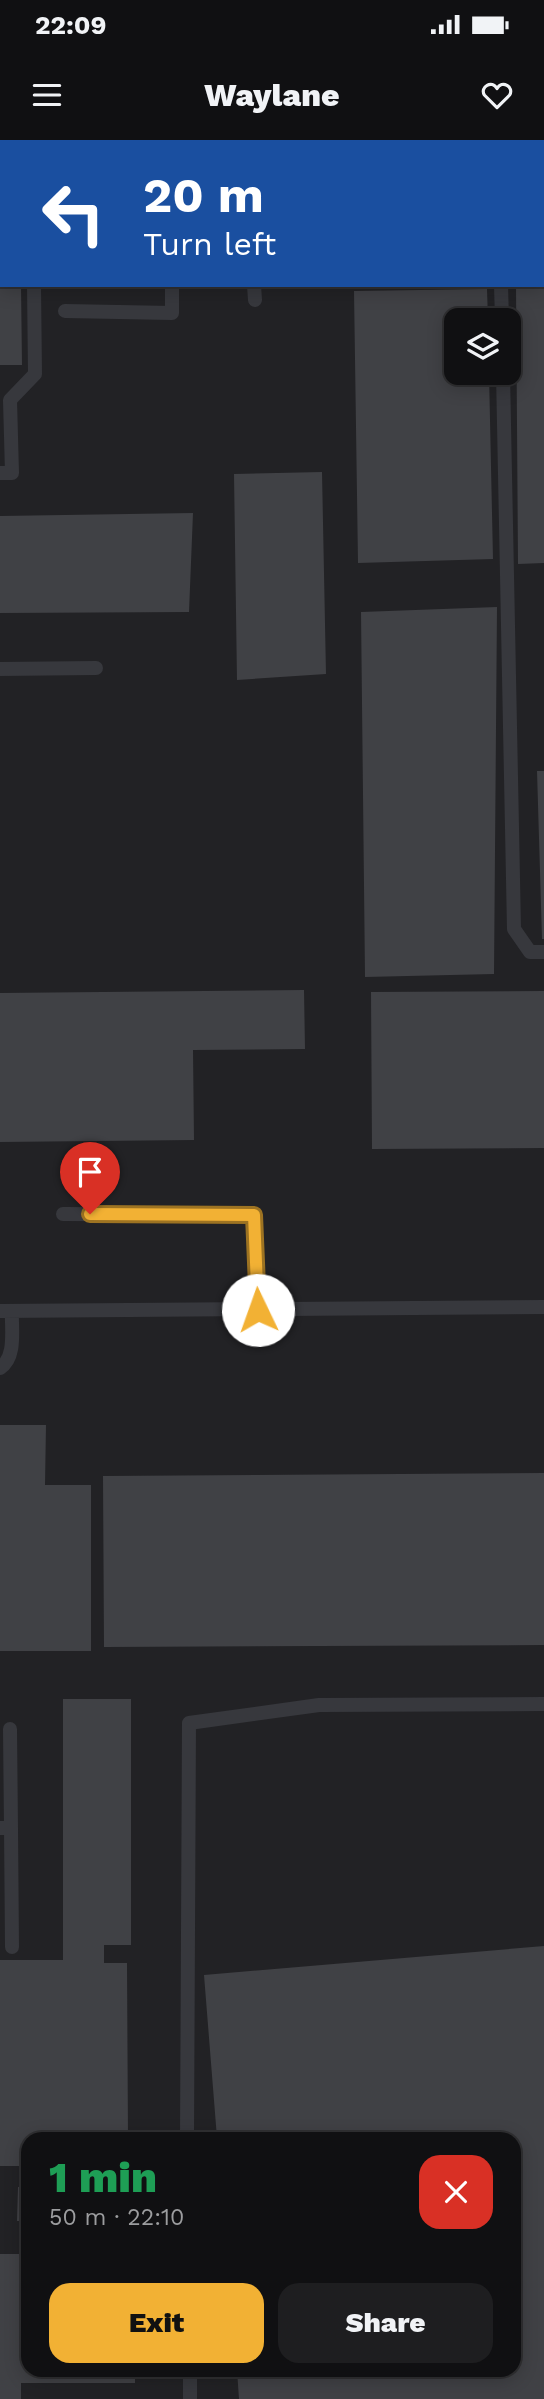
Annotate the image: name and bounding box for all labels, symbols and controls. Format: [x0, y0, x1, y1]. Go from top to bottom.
text: 22:09 [35, 10, 107, 40]
icon: menu [28, 76, 66, 114]
text: Waylane [204, 76, 340, 114]
icon: heart [478, 76, 516, 114]
text: 20 m [143, 166, 264, 224]
icon: left [28, 168, 119, 259]
text: Turn left [143, 225, 276, 263]
map controls [444, 308, 521, 385]
button: layers [444, 308, 521, 385]
pin [60, 1142, 120, 1214]
icon: arrive [71, 1153, 109, 1191]
position arrow [221, 1273, 295, 1347]
text: 1 min [49, 2153, 157, 2202]
button: close [419, 2155, 493, 2229]
text: 50 m · 22:10 [49, 2204, 184, 2231]
button: Exit [49, 2283, 264, 2363]
button: Share [278, 2283, 493, 2363]

